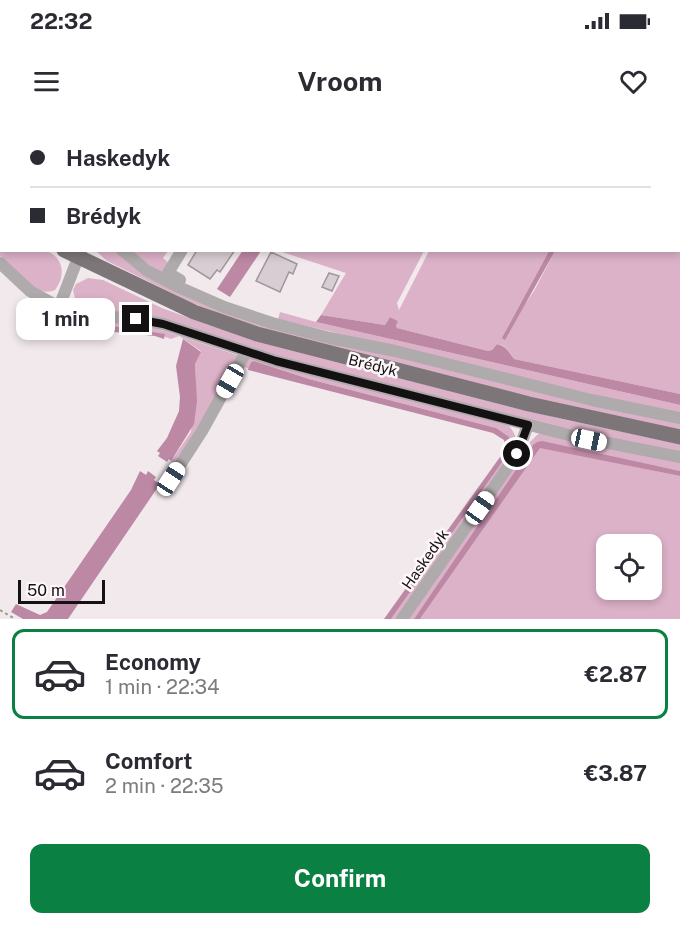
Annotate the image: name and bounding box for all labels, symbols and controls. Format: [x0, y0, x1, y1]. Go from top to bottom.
text: 22:32 [30, 8, 92, 34]
icon: menu [30, 65, 63, 98]
text: Vroom [298, 65, 382, 97]
icon: heart [617, 65, 650, 98]
text: Haskedyk [66, 145, 170, 171]
text: Brédyk [66, 203, 141, 229]
callout: 1 min [16, 298, 115, 340]
route end [122, 305, 149, 332]
text: 1 min [41, 307, 90, 331]
street label: Brédyk [347, 351, 399, 379]
car [213, 361, 247, 401]
car [570, 427, 608, 453]
route start [503, 440, 530, 467]
car [154, 459, 188, 499]
car [462, 488, 498, 528]
street label: Haskedyk [398, 526, 452, 592]
map controls [596, 534, 662, 600]
button: locate [596, 534, 662, 600]
scale bar [18, 577, 105, 604]
text: 50 m [27, 581, 65, 600]
icon: car [33, 647, 87, 701]
text: Economy [105, 649, 201, 675]
text: €2.87 [585, 661, 647, 687]
text: 1 min · 22:34 [105, 675, 220, 699]
icon: car [33, 746, 87, 800]
text: Comfort [105, 748, 192, 774]
text: €3.87 [584, 760, 647, 786]
text: 2 min · 22:35 [105, 774, 224, 798]
button: Confirm [30, 844, 650, 913]

